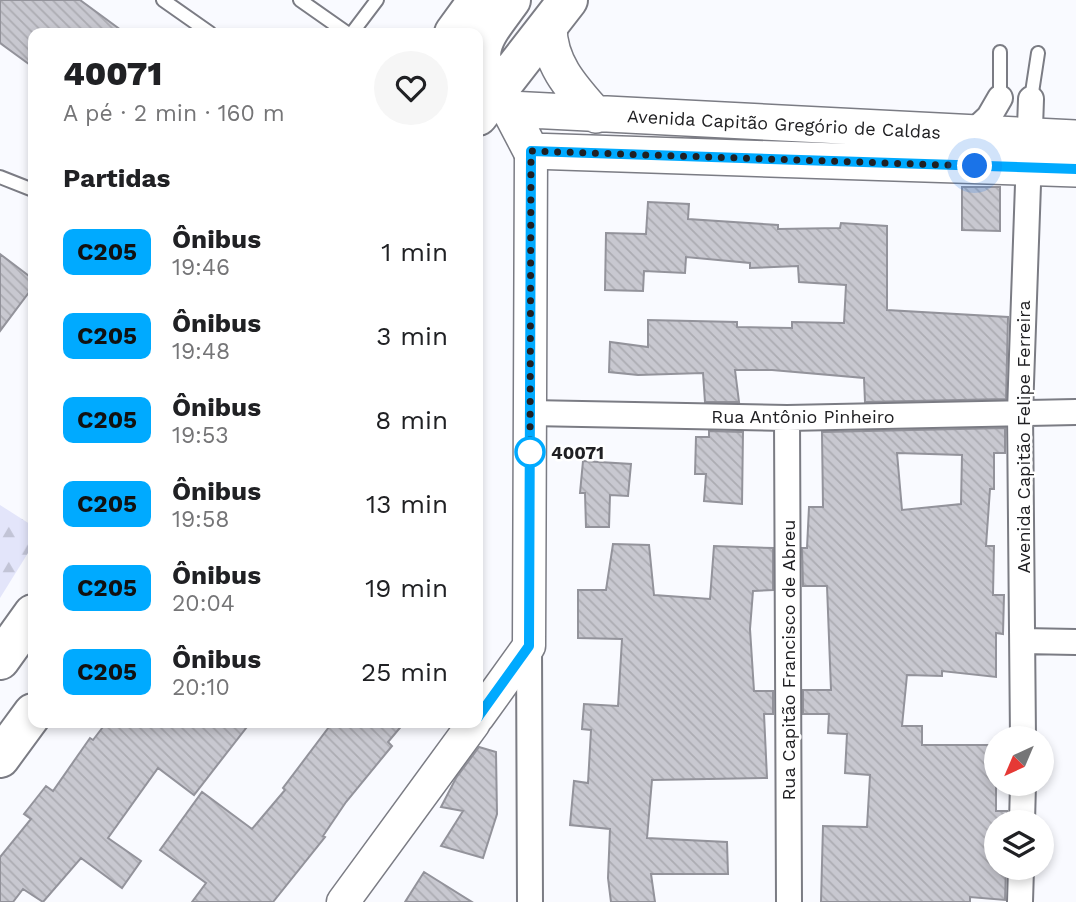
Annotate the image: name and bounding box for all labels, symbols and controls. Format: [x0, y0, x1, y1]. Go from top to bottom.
button: heart [374, 51, 448, 125]
text: 40071 [63, 54, 162, 93]
text: A pé · 2 min · 160 m [63, 100, 285, 127]
street label: Avenida Capitão Gregório de Caldas [627, 105, 941, 143]
your location [957, 148, 992, 183]
text: Partidas [63, 163, 170, 193]
text: Ônibus [172, 224, 261, 254]
text: 1 min [381, 237, 448, 267]
text: C205 [77, 238, 137, 266]
text: 19:46 [172, 254, 230, 281]
street label: Avenida Capitão Felipe Ferreira [1013, 300, 1034, 574]
text: Ônibus [172, 308, 261, 338]
text: 3 min [376, 321, 448, 351]
text: C205 [77, 322, 137, 350]
text: 19:48 [172, 338, 230, 365]
text: Ônibus [172, 392, 261, 422]
text: 8 min [375, 405, 448, 435]
text: C205 [77, 406, 137, 434]
street label: Rua Antônio Pinheiro [711, 406, 895, 427]
text: 19:53 [172, 422, 229, 449]
marker: 40071 [515, 437, 545, 467]
place label: 40071 [551, 442, 604, 463]
text: Ônibus [172, 476, 261, 506]
text: 13 min [366, 489, 448, 519]
text: C205 [77, 490, 137, 518]
text: 19:58 [172, 506, 229, 533]
street label: Rua Capitão Francisco de Abreu [778, 520, 799, 800]
text: Ônibus [172, 560, 261, 590]
text: 19 min [365, 573, 448, 603]
text: C205 [77, 574, 137, 602]
text: 20:04 [172, 590, 235, 617]
text: Ônibus [172, 644, 261, 674]
text: 25 min [361, 657, 448, 687]
text: C205 [77, 658, 137, 686]
text: 20:10 [172, 674, 230, 701]
north arrow [984, 726, 1054, 796]
map controls [984, 726, 1054, 880]
button: layers [984, 810, 1054, 880]

